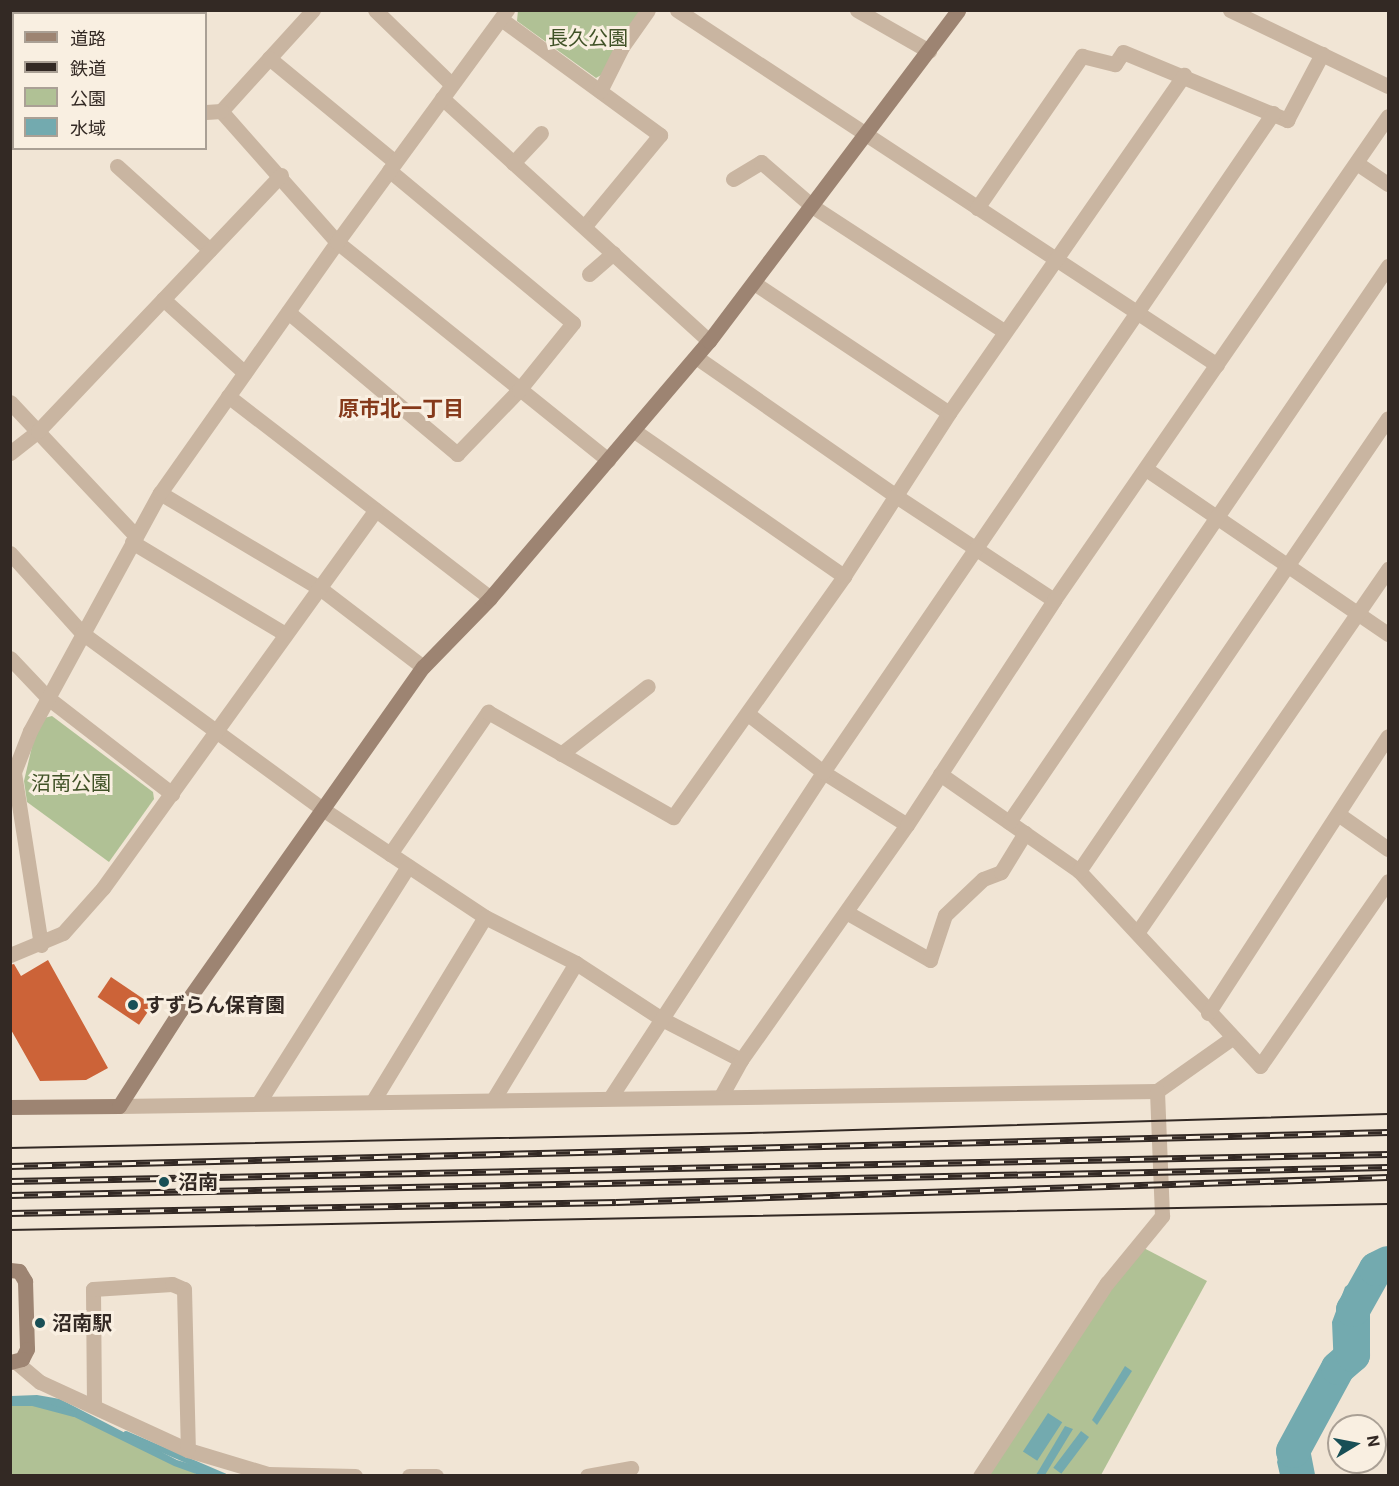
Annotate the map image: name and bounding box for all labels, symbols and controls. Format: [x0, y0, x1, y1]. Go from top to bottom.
legend [12, 12, 207, 150]
park label: 長久公園 [548, 26, 628, 50]
text: 道路 [70, 28, 106, 49]
text: 鉄道 [70, 58, 106, 79]
text: 公園 [70, 88, 106, 109]
text: 水域 [70, 118, 106, 139]
district label: 原市北一丁目 [338, 396, 464, 422]
park label: 沼南公園 [31, 771, 111, 795]
place label: すずらん保育園 [145, 993, 285, 1017]
marker: すずらん保育園 [126, 998, 140, 1012]
place label: 沼南 [178, 1170, 218, 1194]
marker: 沼南 [155, 1173, 173, 1191]
place label: 沼南駅 [52, 1311, 112, 1335]
marker: 沼南駅 [33, 1316, 47, 1330]
north arrow [1327, 1414, 1387, 1474]
text: N [1363, 1434, 1384, 1448]

